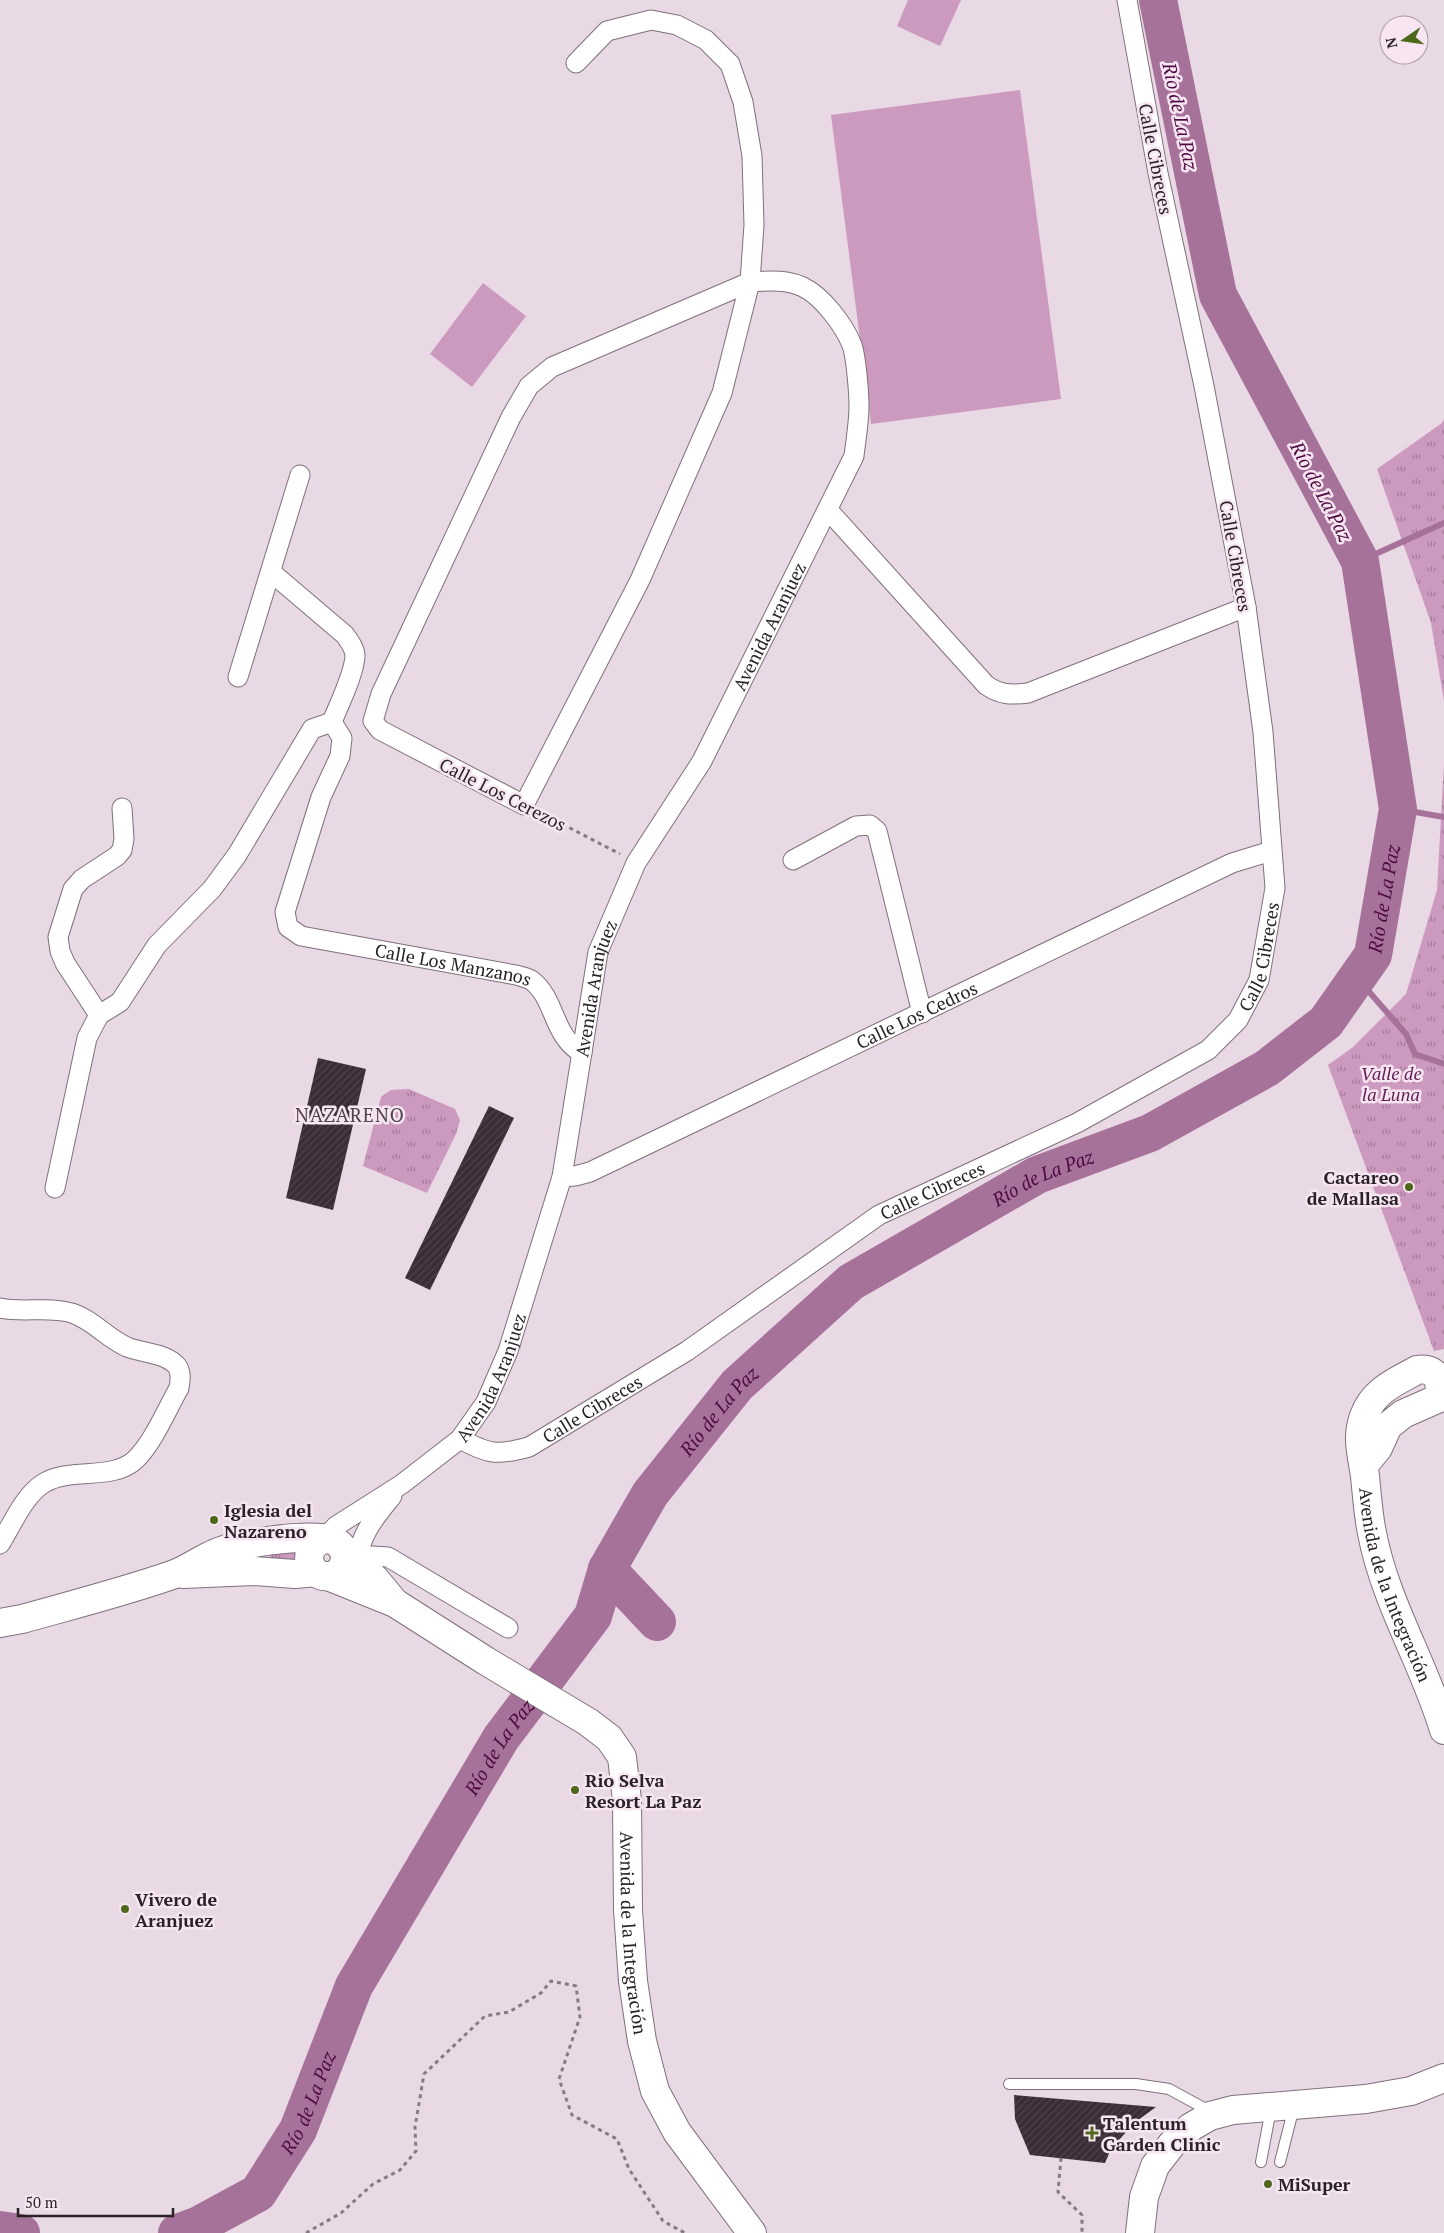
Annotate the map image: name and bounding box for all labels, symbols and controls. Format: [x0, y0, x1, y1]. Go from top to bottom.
north arrow [1379, 15, 1429, 65]
text: N [1380, 35, 1401, 50]
water label: Río de La Paz [1157, 59, 1205, 173]
street label: Calle Cibreces [1133, 101, 1179, 217]
water label: Río de La Paz [1285, 436, 1359, 546]
street label: Calle Cibreces [1214, 498, 1258, 614]
street label: Avenida Aranjuez [727, 558, 811, 694]
street label: Calle Los Cerezos [436, 752, 570, 836]
water label: Río de La Paz [1361, 842, 1404, 956]
street label: Calle Cibreces [1233, 900, 1284, 1015]
street label: Avenida Aranjuez [569, 916, 622, 1059]
street label: Calle Los Manzanos [373, 938, 535, 991]
street label: Calle Los Cedros [852, 975, 981, 1054]
park label: Valle de la Luna [1360, 1061, 1422, 1106]
district label: NAZARENO [295, 1102, 405, 1127]
water label: Río de La Paz [986, 1143, 1097, 1212]
street label: Calle Cibreces [876, 1156, 988, 1225]
place label: Cactareo de Mallasa [1307, 1165, 1399, 1210]
marker: Cactareo de Mallasa [1403, 1181, 1415, 1193]
street label: Avenida Aranjuez [450, 1310, 531, 1446]
water label: Río de La Paz [673, 1360, 763, 1461]
street label: Calle Cibreces [538, 1369, 646, 1448]
street label: Avenida de la Integración [1354, 1486, 1437, 1686]
place label: Iglesia del Nazareno [224, 1498, 312, 1543]
marker: Iglesia del Nazareno [208, 1514, 220, 1526]
water label: Río de La Paz [457, 1693, 539, 1800]
place label: Rio Selva Resort La Paz [585, 1768, 702, 1813]
marker: Rio Selva Resort La Paz [569, 1784, 581, 1796]
street label: Avenida de la Integración [615, 1831, 653, 2036]
place label: Vivero de Aranjuez [135, 1887, 217, 1932]
marker: Vivero de Aranjuez [119, 1903, 131, 1915]
water label: Río de La Paz [273, 2047, 340, 2159]
place label: Talentum Garden Clinic [1103, 2111, 1221, 2156]
marker: Talentum Garden Clinic [1085, 2126, 1099, 2140]
place label: MiSuper [1278, 2172, 1351, 2196]
marker: MiSuper [1262, 2178, 1274, 2190]
scale bar [18, 2186, 172, 2218]
text: 50 m [25, 2192, 58, 2212]

